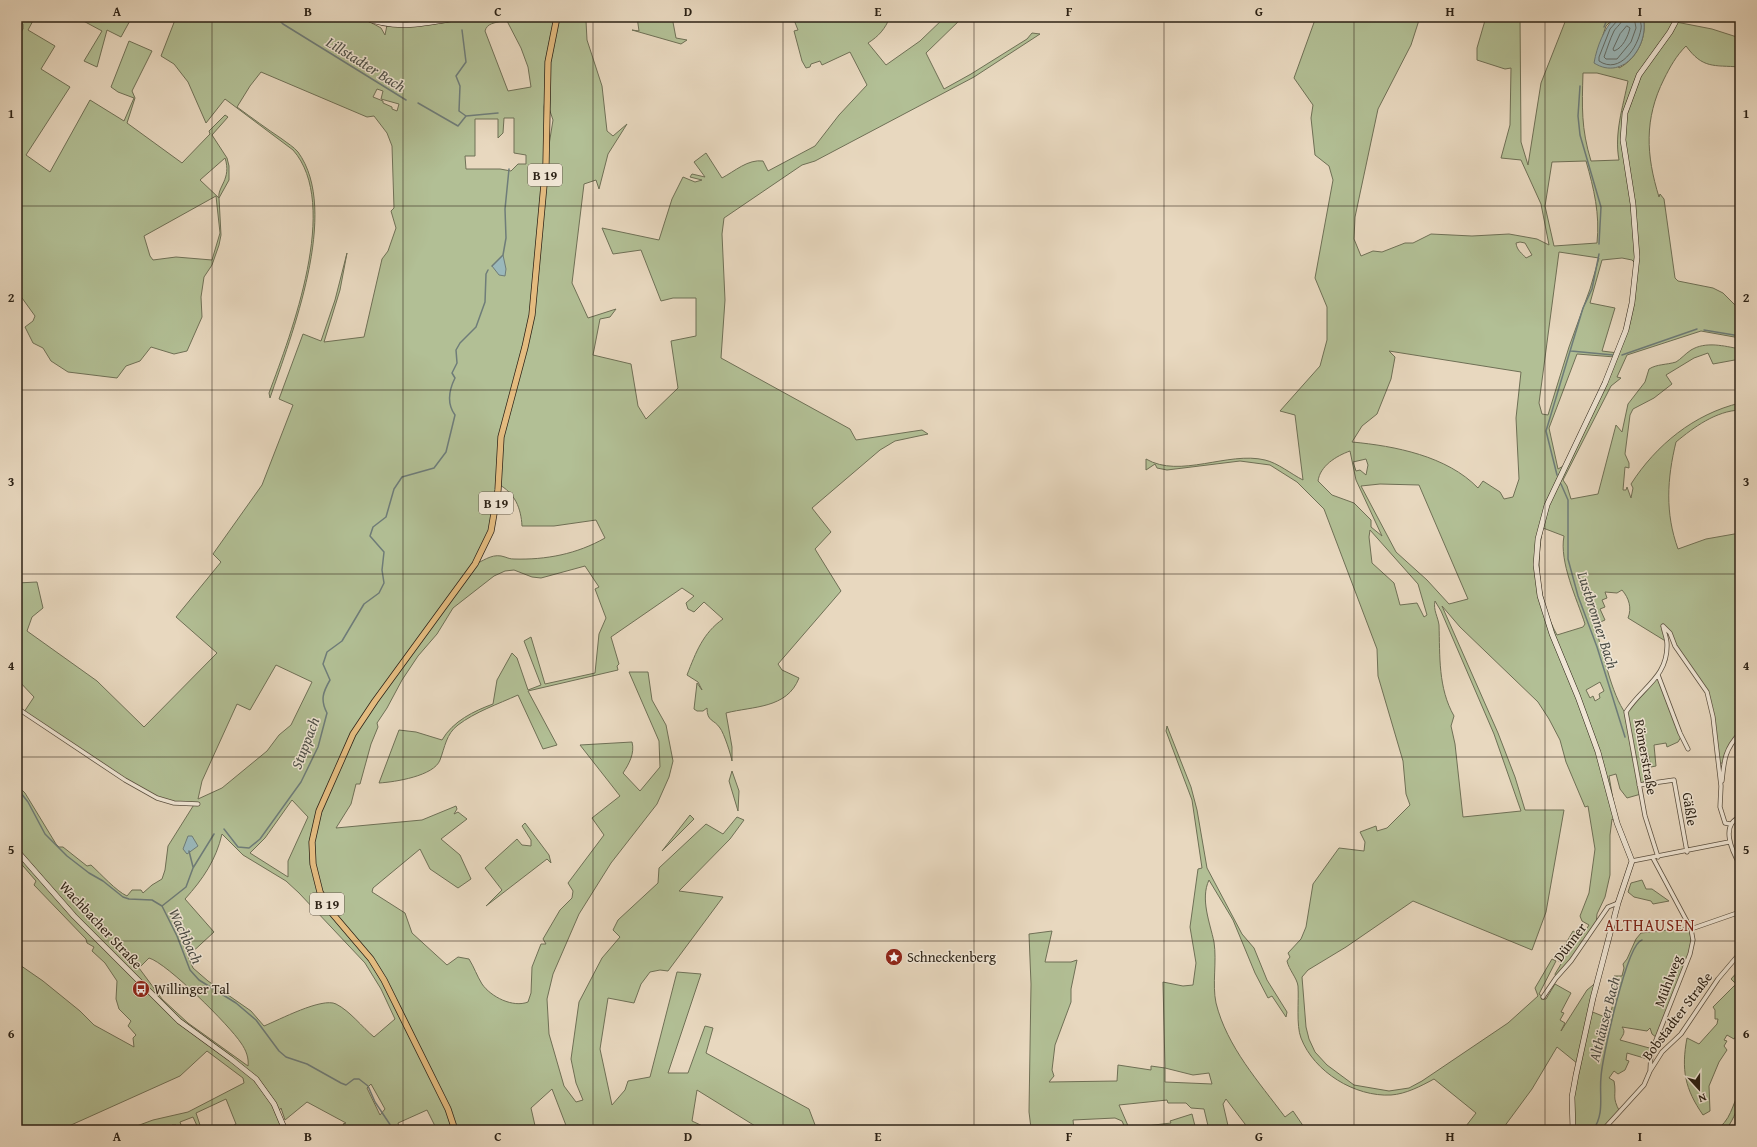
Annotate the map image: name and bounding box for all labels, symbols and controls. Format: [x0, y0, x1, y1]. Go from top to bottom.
text: A [113, 2, 122, 21]
text: B [304, 2, 312, 21]
text: C [494, 2, 502, 21]
text: D [684, 2, 692, 21]
text: E [875, 2, 882, 21]
text: F [1066, 2, 1073, 21]
text: G [1255, 2, 1263, 21]
text: H [1445, 2, 1455, 21]
text: I [1638, 2, 1642, 21]
water label: Lillstadter Bach [322, 31, 410, 97]
text: 1 [8, 104, 14, 123]
text: 1 [1743, 104, 1749, 123]
road number: B 19 [528, 164, 562, 186]
text: 2 [8, 288, 15, 307]
text: 2 [1743, 288, 1750, 307]
text: 3 [8, 472, 14, 491]
text: 3 [1743, 472, 1749, 491]
road number: B 19 [479, 492, 513, 514]
water label: Lustbronner Bach [1572, 568, 1624, 672]
text: 4 [8, 656, 15, 675]
text: 4 [1743, 656, 1750, 675]
water label: Stuppach [286, 714, 325, 772]
street label: Römerstraße [1630, 718, 1663, 797]
street label: Gäßle [1677, 791, 1703, 828]
text: 5 [8, 840, 15, 859]
text: 5 [1743, 840, 1750, 859]
street label: Wachbacher Straße [55, 877, 147, 974]
road number: B 19 [310, 893, 344, 915]
water label: Wachbach [164, 905, 208, 968]
district label: ALTHAUSEN [1604, 913, 1696, 937]
street label: Dünner [1549, 918, 1591, 966]
place icon: Schneckenberg [884, 947, 904, 967]
place label: Schneckenberg [907, 947, 996, 967]
street label: Mühlweg [1649, 952, 1687, 1010]
street label: Bobstadter Straße [1637, 967, 1717, 1064]
water label: Althäuser Bach [1583, 974, 1625, 1065]
bus stop icon: Willinger Tal [131, 979, 151, 999]
place label: Willinger Tal [154, 979, 230, 999]
text: 6 [8, 1024, 15, 1043]
text: 6 [1743, 1024, 1750, 1043]
north arrow [1679, 1069, 1719, 1109]
text: N [1696, 1090, 1709, 1107]
text: A [113, 1127, 122, 1146]
text: B [304, 1127, 312, 1146]
text: C [494, 1127, 502, 1146]
text: D [684, 1127, 692, 1146]
text: E [875, 1127, 882, 1146]
text: F [1066, 1127, 1073, 1146]
text: G [1255, 1127, 1263, 1146]
text: H [1445, 1127, 1455, 1146]
text: I [1638, 1127, 1642, 1146]

